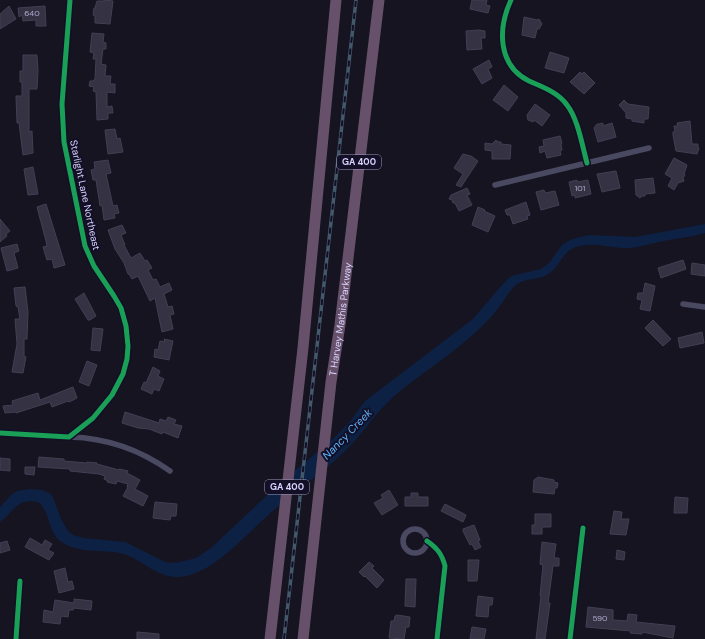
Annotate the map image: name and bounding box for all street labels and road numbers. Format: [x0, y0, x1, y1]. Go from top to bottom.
street label: Starlight Lane Northeast [67, 139, 103, 251]
road number: GA 400 [337, 155, 381, 169]
street label: T Harvey Mathis Parkway [326, 261, 354, 377]
road number: GA 400 [265, 480, 309, 494]

